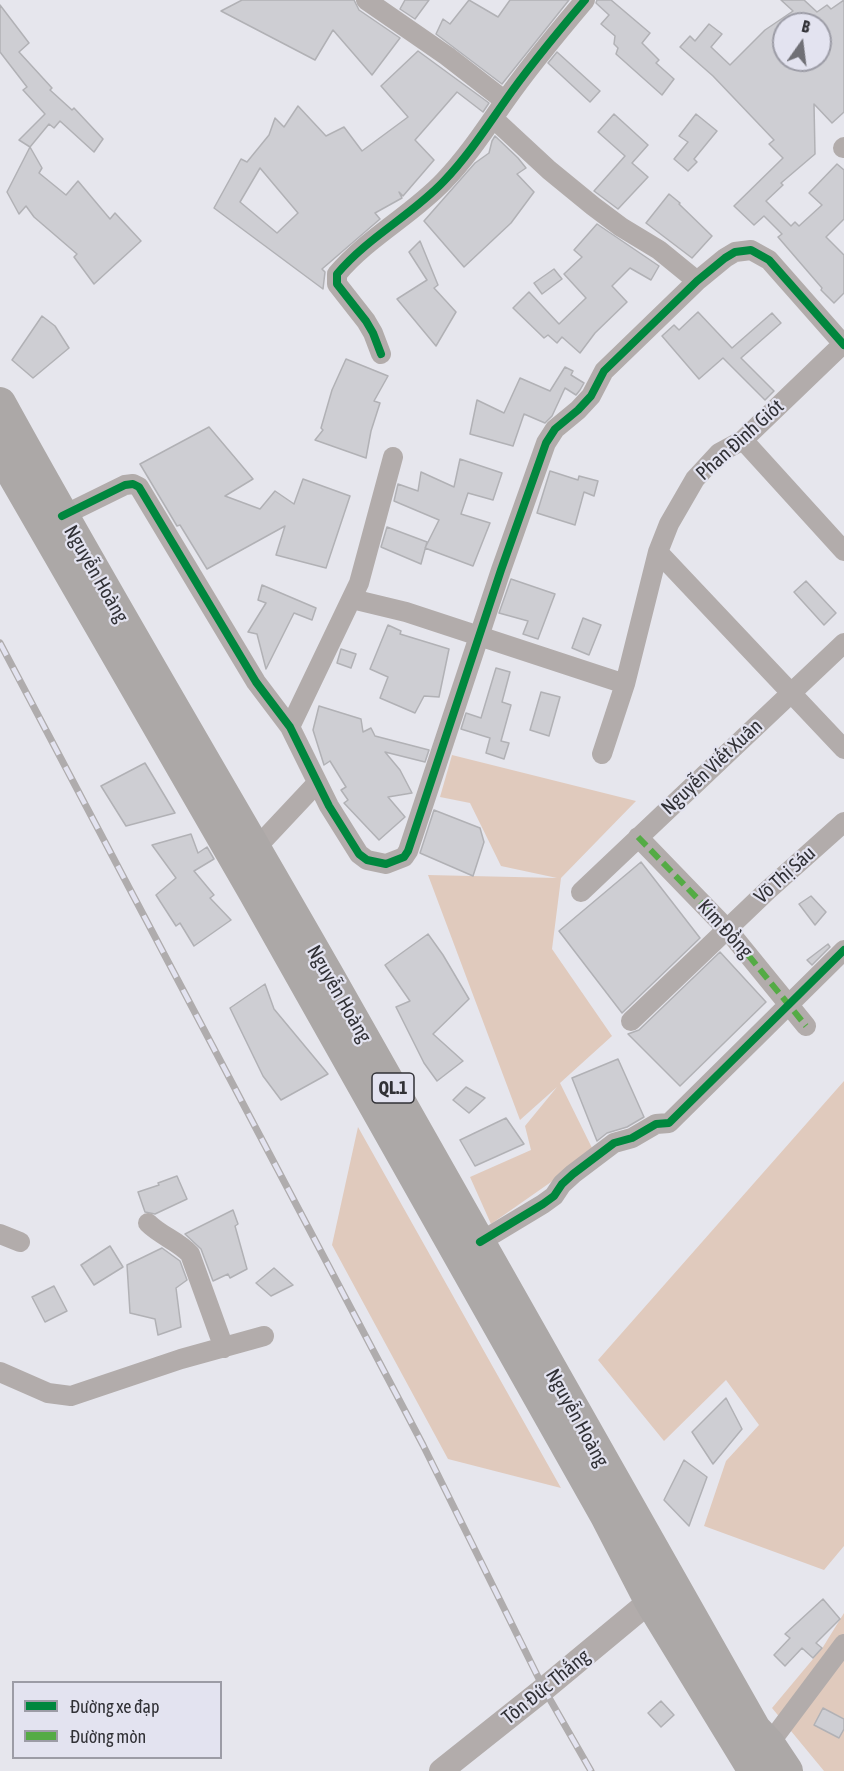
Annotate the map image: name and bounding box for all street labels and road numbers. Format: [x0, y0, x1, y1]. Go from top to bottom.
street label: Phan Đình Giót [691, 394, 789, 486]
street label: Nguyễn Hoàng [59, 521, 133, 627]
street label: Nguyễn Viết Xuân [657, 714, 767, 820]
street label: Võ Thị Sáu [749, 841, 821, 909]
street label: Kim Đồng [693, 895, 757, 963]
street label: Nguyễn Hoàng [302, 941, 376, 1047]
road number: QL.1 [372, 1073, 414, 1103]
street label: Nguyễn Hoàng [540, 1365, 614, 1471]
street label: Tôn Đức Thắng [497, 1644, 595, 1730]

